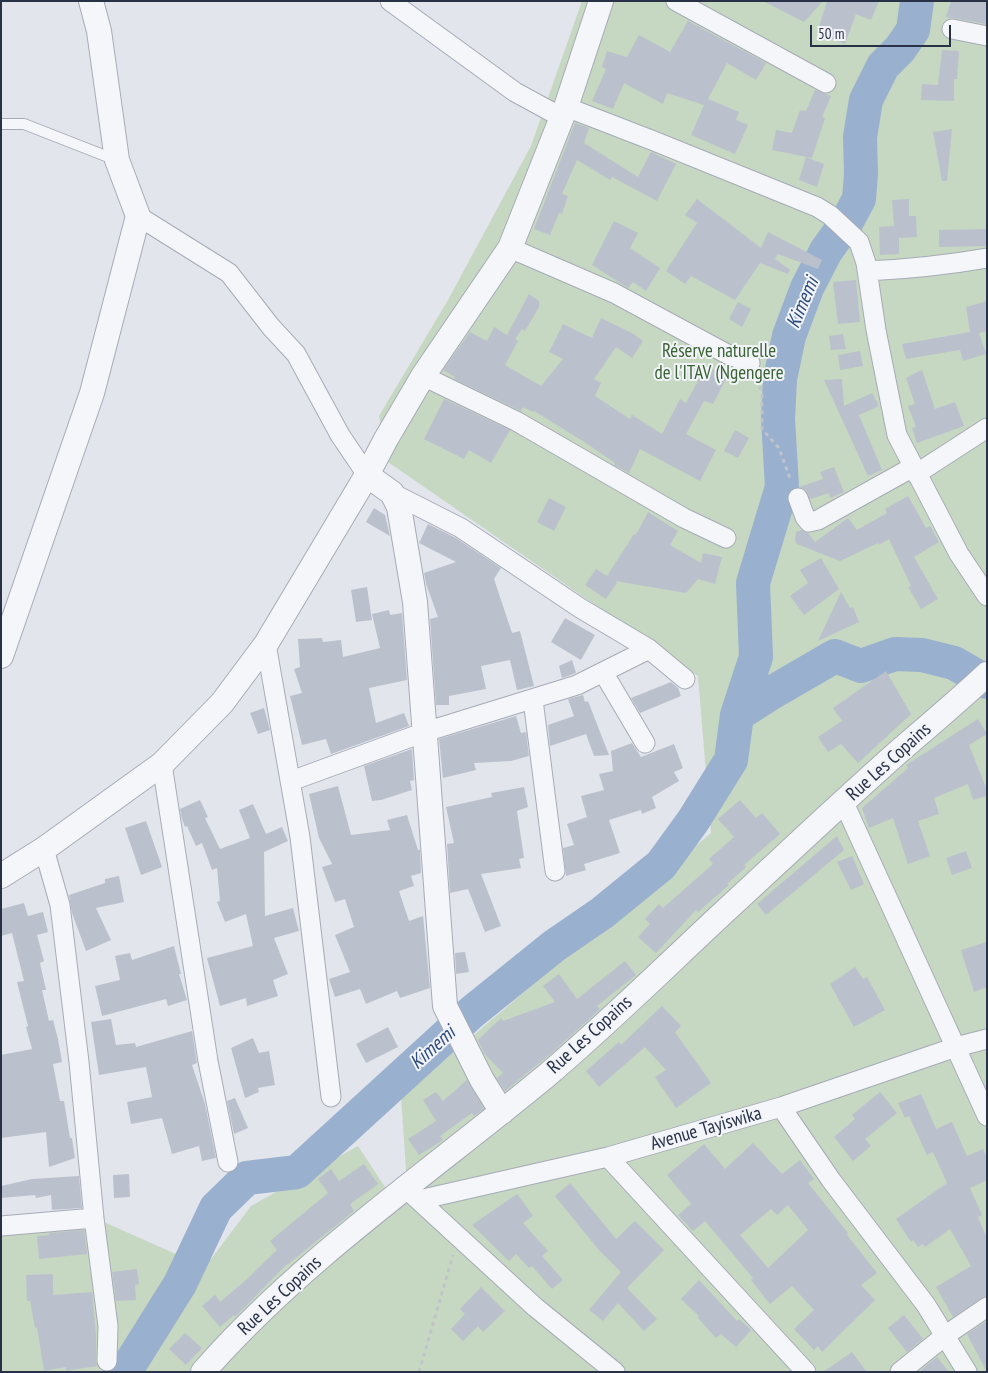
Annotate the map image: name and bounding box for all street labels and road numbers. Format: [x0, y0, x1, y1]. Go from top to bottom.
street label: Rue Les Copains [842, 718, 936, 806]
street label: Rue Les Copains [543, 991, 637, 1079]
street label: Avenue Tayiswika [648, 1102, 764, 1156]
street label: Rue Les Copains [234, 1252, 326, 1340]

